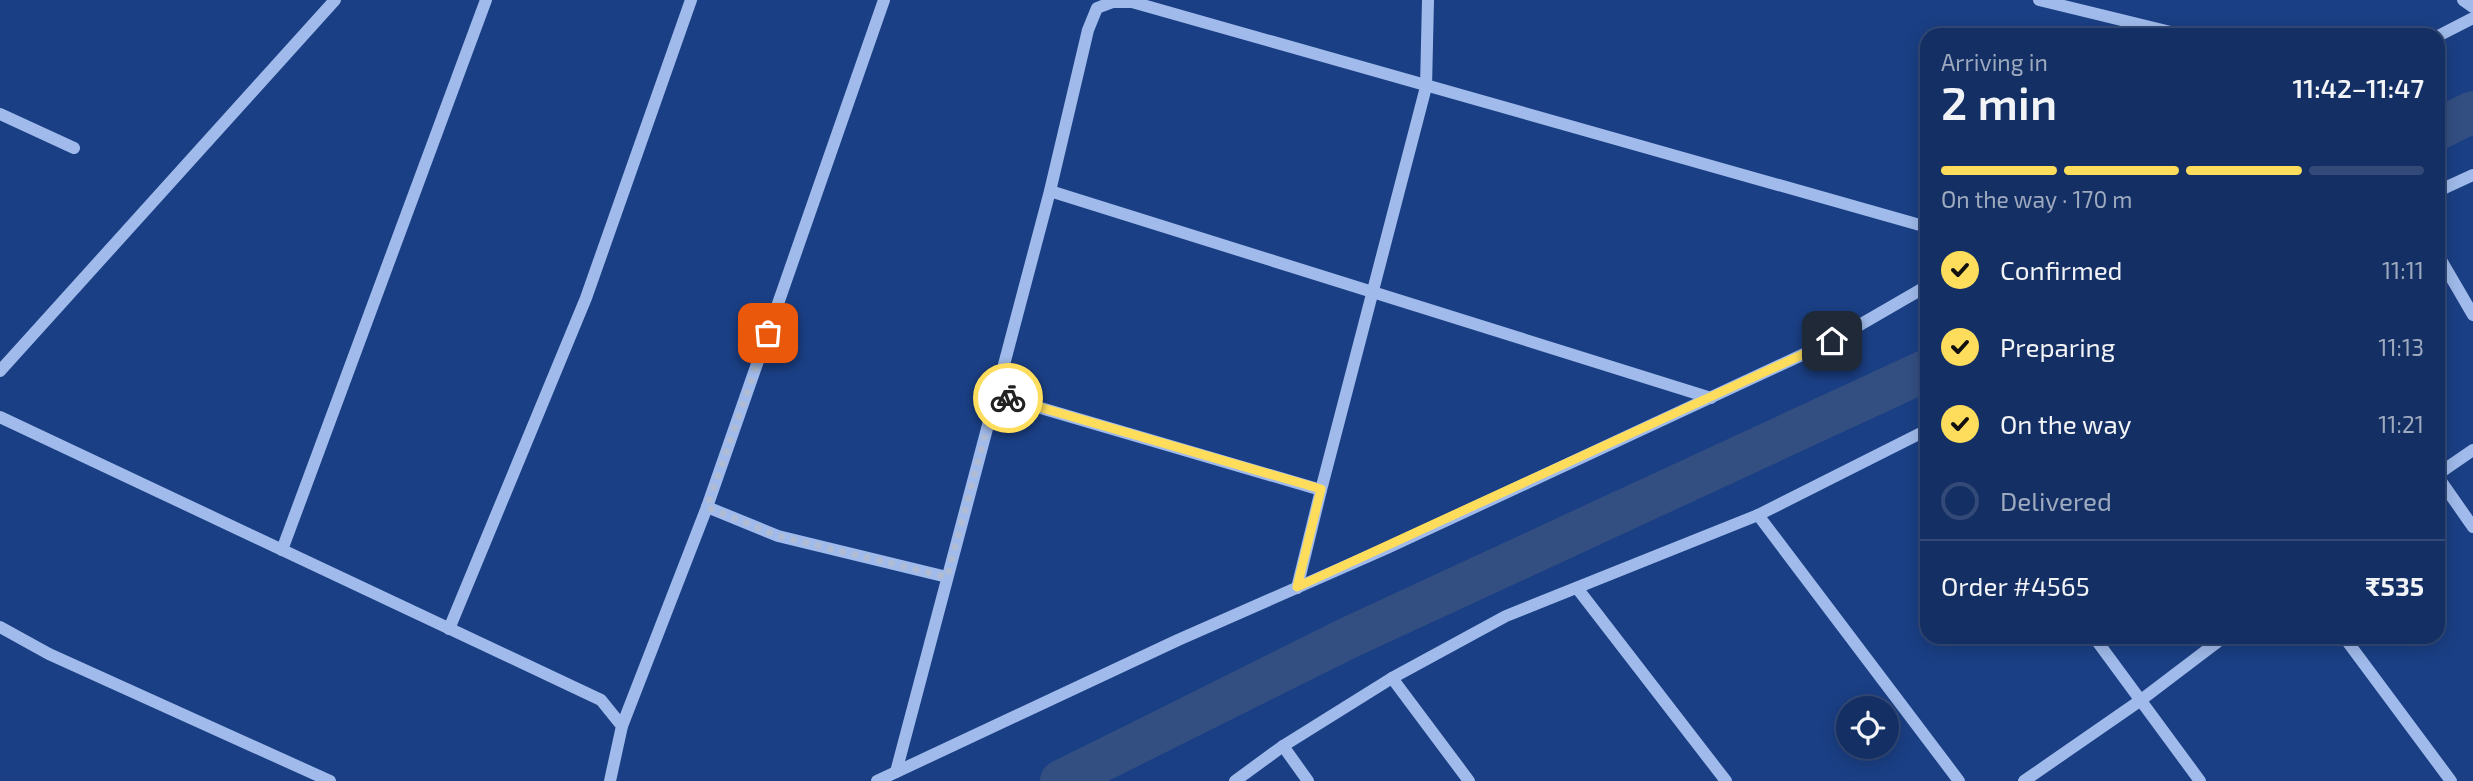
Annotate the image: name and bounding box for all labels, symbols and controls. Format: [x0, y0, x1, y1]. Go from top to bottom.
text: Arriving in [1941, 48, 2048, 76]
text: 11:42–11:47 [2292, 72, 2424, 103]
text: 2 min [1941, 74, 2057, 129]
text: On the way · 170 m [1941, 185, 2133, 213]
icon: check [1941, 251, 1979, 289]
text: Confirmed [2000, 254, 2123, 285]
text: 11:11 [2382, 256, 2424, 284]
pin [738, 303, 798, 363]
pin [1802, 311, 1862, 371]
icon: bag [749, 314, 787, 352]
icon: home [1813, 322, 1851, 360]
icon: check [1941, 328, 1979, 366]
text: Preparing [2000, 331, 2115, 362]
text: 11:13 [2378, 333, 2424, 361]
courier [973, 363, 1043, 433]
icon: bike [989, 379, 1027, 417]
icon: check [1941, 405, 1979, 443]
text: On the way [2000, 408, 2131, 439]
text: 11:21 [2378, 410, 2424, 438]
text: Delivered [2000, 485, 2112, 516]
text: Order #4565 [1941, 570, 2090, 601]
text: ₹535 [2365, 570, 2424, 601]
map controls [1836, 696, 1899, 759]
button: locate [1836, 696, 1899, 759]

